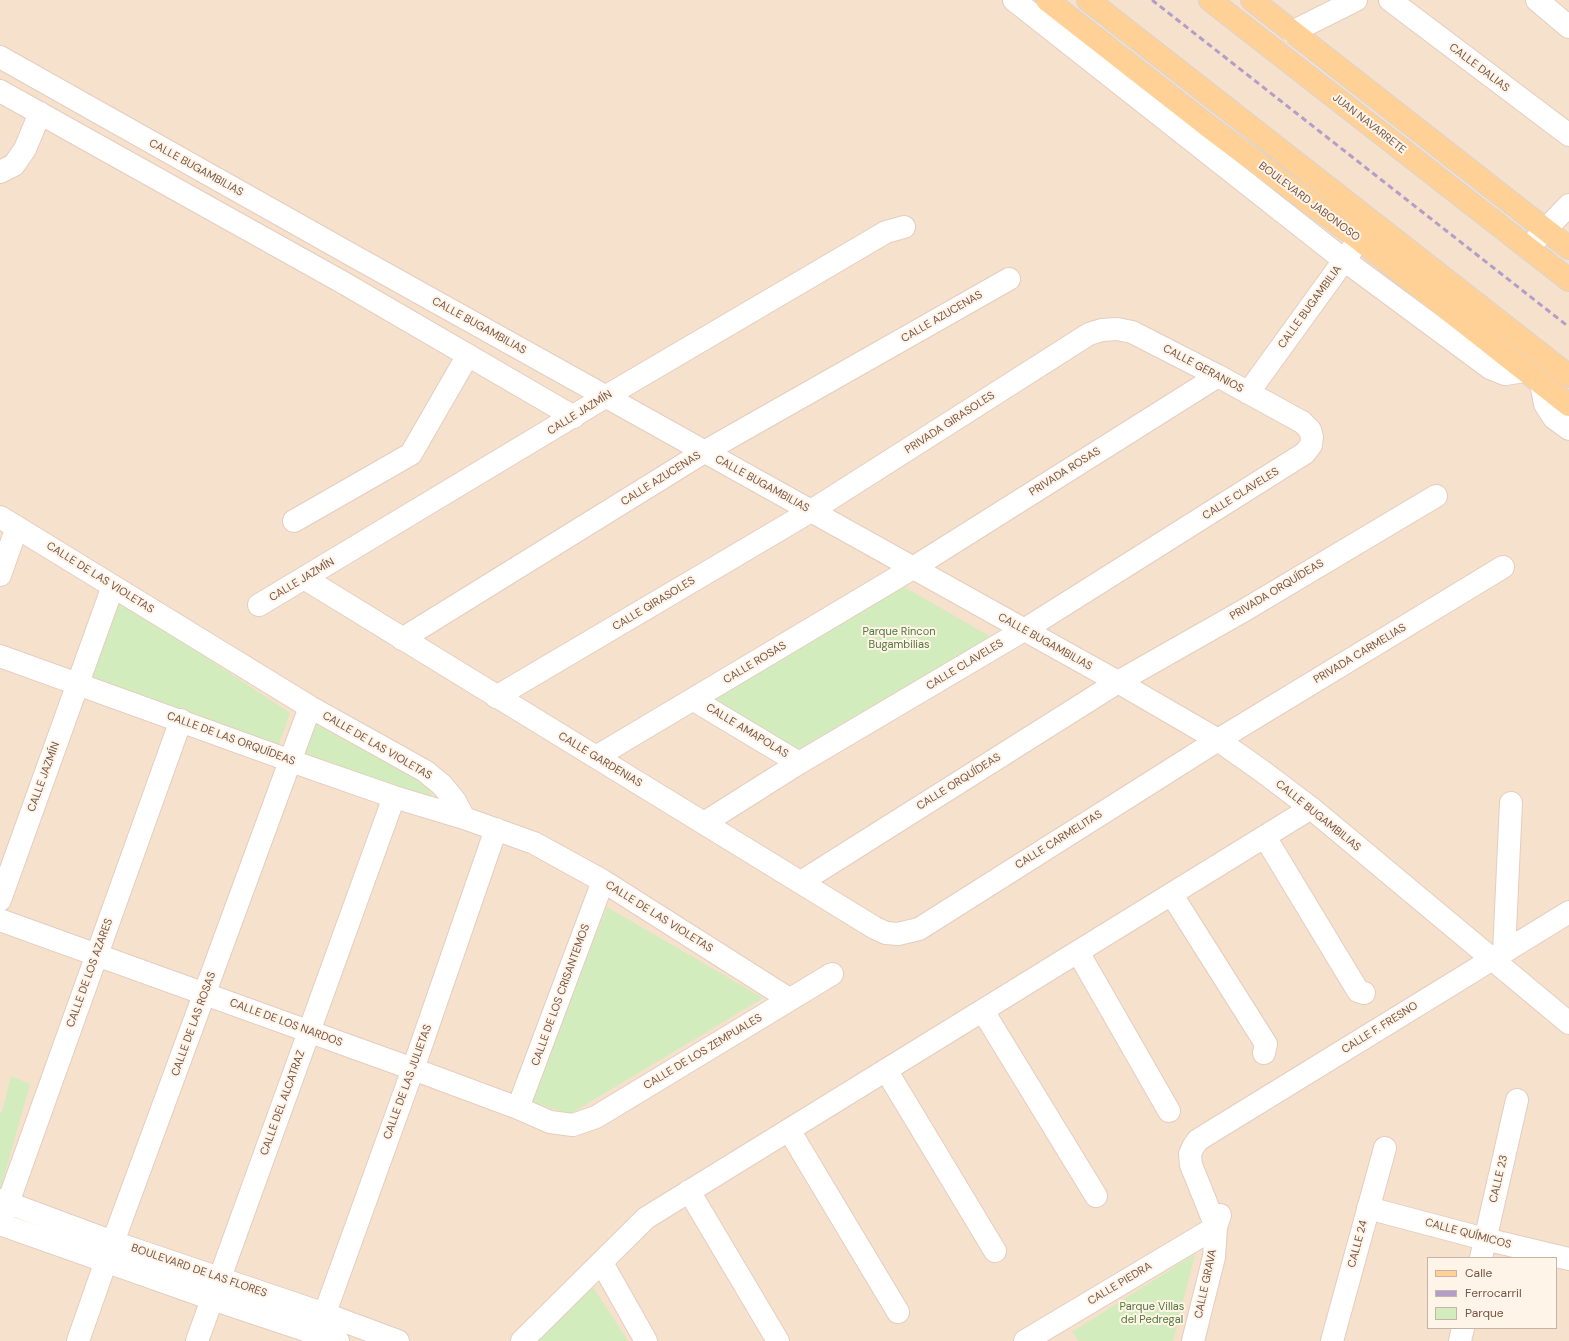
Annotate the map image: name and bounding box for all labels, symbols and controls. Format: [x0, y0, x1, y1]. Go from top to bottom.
street label: CALLE DALIAS [1446, 41, 1512, 95]
street label: JUAN NAVARRETE [1330, 91, 1408, 157]
street label: CALLE BUGAMBILIAS [147, 137, 245, 199]
street label: BOULEVARD JABONOSO [1256, 160, 1362, 244]
street label: CALLE BUGAMBILIA [1275, 263, 1345, 351]
street label: CALLE AZUCENAS [899, 288, 985, 346]
street label: CALLE BUGAMBILIAS [430, 295, 528, 357]
street label: CALLE GERANIOS [1161, 342, 1245, 396]
street label: CALLE JAZMÍN [545, 388, 615, 438]
street label: PRIVADA GIRASOLES [903, 389, 997, 457]
street label: PRIVADA ROSAS [1027, 445, 1103, 499]
street label: CALLE AZUCENAS [619, 449, 703, 509]
street label: CALLE BUGAMBILIAS [713, 453, 811, 515]
street label: CALLE CLAVELES [1200, 465, 1282, 523]
street label: CALLE DE LAS VIOLETAS [44, 539, 156, 617]
street label: CALLE JAZMÍN [267, 555, 337, 605]
street label: PRIVADA ORQUÍDEAS [1228, 557, 1326, 623]
street label: CALLE GIRASOLES [610, 574, 698, 634]
street label: CALLE BUGAMBILIAS [996, 611, 1094, 673]
street label: PRIVADA CARMELIAS [1311, 621, 1409, 687]
park label: Parque Rincon Bugambilias [863, 625, 935, 651]
street label: CALLE CLAVELES [924, 637, 1006, 693]
street label: CALLE ROSAS [721, 639, 789, 687]
street label: CALLE AMAPOLAS [703, 701, 791, 761]
street label: CALLE DE LAS VIOLETAS [320, 709, 434, 783]
street label: CALLE DE LAS ORQUÍDEAS [165, 710, 297, 768]
street label: CALLE GARDENIAS [556, 730, 644, 790]
street label: CALLE JAZMÍN [25, 740, 63, 814]
street label: CALLE ORQUÍDEAS [915, 751, 1003, 813]
street label: CALLE BUGAMBILIAS [1273, 778, 1363, 854]
street label: CALLE CARMELITAS [1013, 808, 1105, 872]
street label: CALLE DE LAS VIOLETAS [603, 878, 715, 956]
street label: CALLE DE LOS AZARES [64, 917, 116, 1029]
street label: CALLE DE LOS CRISANTEMOS [529, 922, 593, 1068]
street label: CALLE DE LAS ROSAS [169, 970, 219, 1078]
street label: CALLE DE LOS NARDOS [228, 996, 344, 1050]
street label: CALLE F. FRESNO [1340, 999, 1420, 1057]
street label: CALLE DE LOS ZEMPUALES [641, 1011, 765, 1093]
street label: CALLE DE LAS JULIETAS [381, 1023, 435, 1141]
street label: CALLE DEL ALCATRAZ [258, 1049, 308, 1157]
street label: CALLE 23 [1487, 1154, 1511, 1204]
street label: CALLE QUÍMICOS [1423, 1216, 1513, 1252]
street label: CALLE 24 [1345, 1219, 1371, 1269]
street label: BOULEVARD DE LAS FLORES [129, 1242, 269, 1300]
street label: CALLE GRAVA [1192, 1248, 1220, 1320]
legend [1427, 1257, 1557, 1329]
street label: CALLE PIEDRA [1086, 1260, 1154, 1308]
text: Calle [1465, 1265, 1492, 1281]
text: Ferrocarril [1465, 1285, 1522, 1301]
park label: Parque Villas del Pedregal [1120, 1300, 1184, 1326]
text: Parque [1465, 1305, 1504, 1321]

